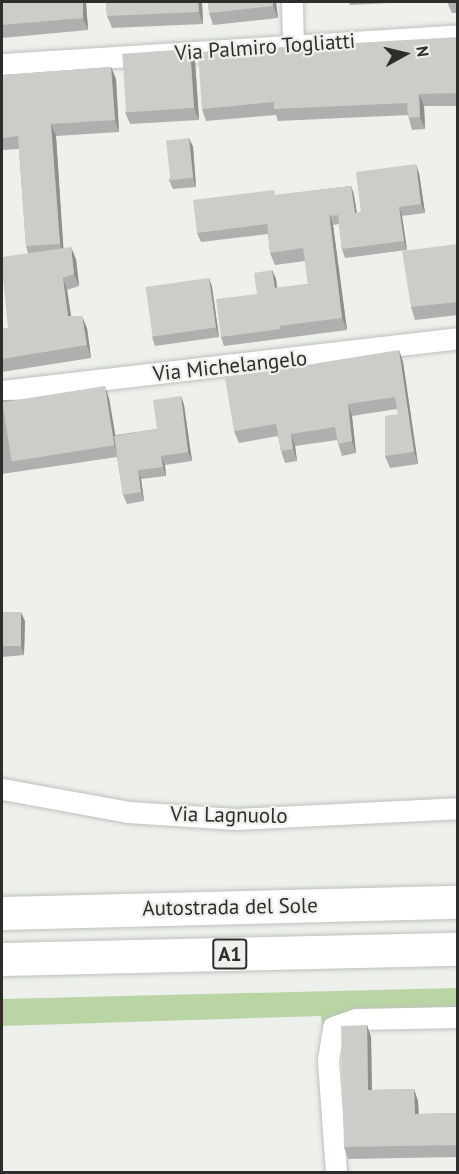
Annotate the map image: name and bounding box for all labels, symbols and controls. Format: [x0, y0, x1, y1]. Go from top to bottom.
north arrow [375, 24, 435, 84]
street label: Via Palmiro Togliatti [174, 28, 356, 66]
text: N [412, 45, 433, 58]
street label: Via Michelangelo [152, 345, 308, 387]
street label: Via Lagnuolo [170, 801, 288, 829]
street label: Autostrada del Sole [142, 893, 318, 921]
road number: A1 [212, 937, 248, 971]

